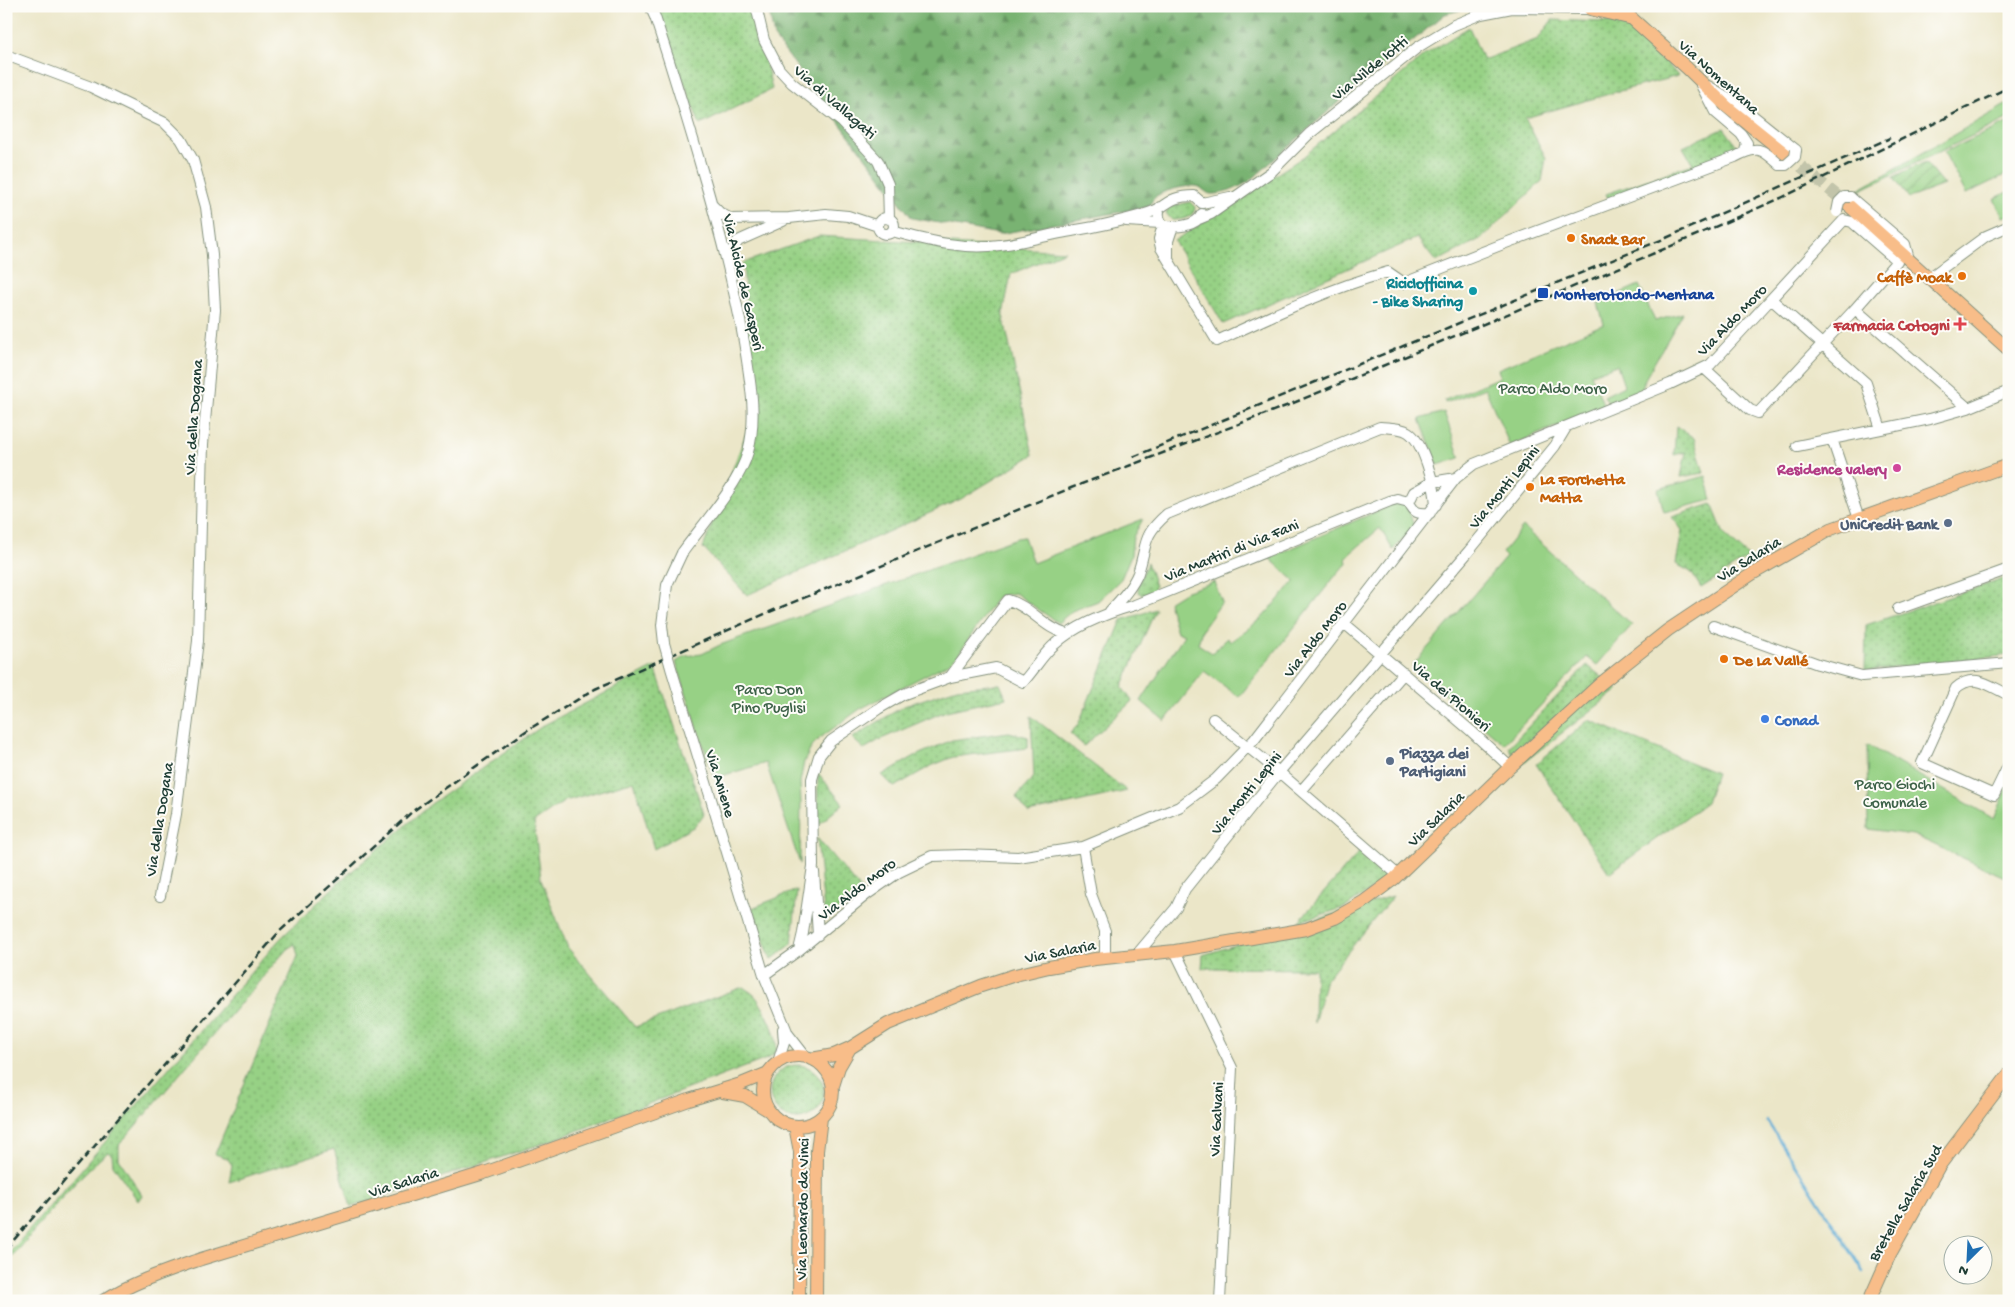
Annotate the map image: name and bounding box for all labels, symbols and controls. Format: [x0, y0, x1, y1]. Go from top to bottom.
street label: Via Nilde Iotti [1328, 33, 1413, 107]
street label: Via Nomentana [1672, 36, 1763, 121]
street label: Via di Vallagati [788, 62, 879, 145]
street label: Via Alcide de Gasperi [716, 212, 767, 353]
marker: Snack Bar [1565, 232, 1577, 244]
place label: Snack Bar [1581, 232, 1646, 251]
place label: Caffè Moak [1876, 269, 1954, 289]
marker: Caffè Moak [1956, 270, 1968, 282]
place label: Riciclofficina - Bike Sharing [1373, 275, 1464, 313]
street label: Via Aldo Moro [1694, 281, 1773, 362]
marker: Riciclofficina - Bike Sharing [1467, 285, 1479, 297]
marker: Monterotondo-Mentana [1536, 286, 1550, 300]
place label: Monterotondo-Mentana [1554, 287, 1715, 306]
place label: Farmacia Cotogni [1832, 318, 1951, 337]
marker: Farmacia Cotogni [1954, 318, 1966, 330]
street label: Via della Dogana [182, 358, 209, 477]
park label: Parco Aldo Moro [1498, 381, 1607, 400]
street label: Via Monti Lepini [1465, 442, 1545, 535]
place label: Residence valery [1776, 462, 1887, 481]
marker: Residence valery [1891, 462, 1903, 474]
place label: La Forchetta Matta [1540, 472, 1626, 509]
marker: La Forchetta Matta [1524, 481, 1536, 493]
street label: Via Martiri di Via Fani [1161, 517, 1302, 588]
place label: UniCredit Bank [1840, 517, 1940, 536]
marker: UniCredit Bank [1942, 517, 1954, 529]
street label: Via Salaria [1714, 533, 1786, 589]
street label: Via Aldo Moro [1280, 598, 1353, 683]
marker: De La Vallé [1718, 653, 1730, 665]
place label: De La Vallé [1732, 653, 1809, 672]
street label: Via dei Pionieri [1405, 657, 1493, 737]
park label: Parco Don Pino Puglisi [731, 682, 806, 719]
marker: Conad [1759, 713, 1771, 725]
place label: Conad [1774, 713, 1819, 732]
place label: Piazza dei Partigiani [1399, 746, 1470, 783]
street label: Via Aniene [699, 747, 738, 821]
street label: Via Monti Lepini [1207, 748, 1287, 841]
marker: Piazza dei Partigiani [1384, 755, 1396, 767]
street label: Via della Dogana [143, 760, 180, 879]
park label: Parco Giochi Comunale [1854, 777, 1935, 814]
street label: Via Salaria [1404, 788, 1471, 853]
street label: Via Aldo Moro [815, 855, 901, 927]
street label: Via Salaria [1023, 937, 1099, 970]
street label: Via Galvani [1207, 1081, 1230, 1158]
street label: Via Leonardo da Vinci [794, 1138, 815, 1281]
street label: Bretella Salaria Sud [1865, 1141, 1949, 1266]
street label: Via Salaria [366, 1164, 442, 1204]
north arrow [1942, 1234, 1992, 1284]
text: N [1956, 1260, 1971, 1279]

